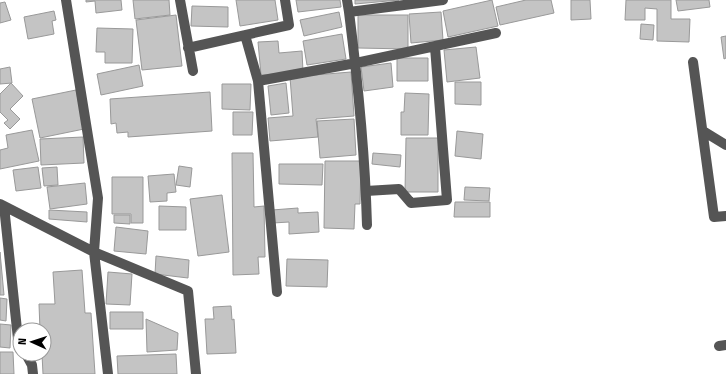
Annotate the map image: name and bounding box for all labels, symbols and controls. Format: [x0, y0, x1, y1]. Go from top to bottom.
north arrow [12, 322, 52, 362]
text: N [16, 338, 29, 345]

